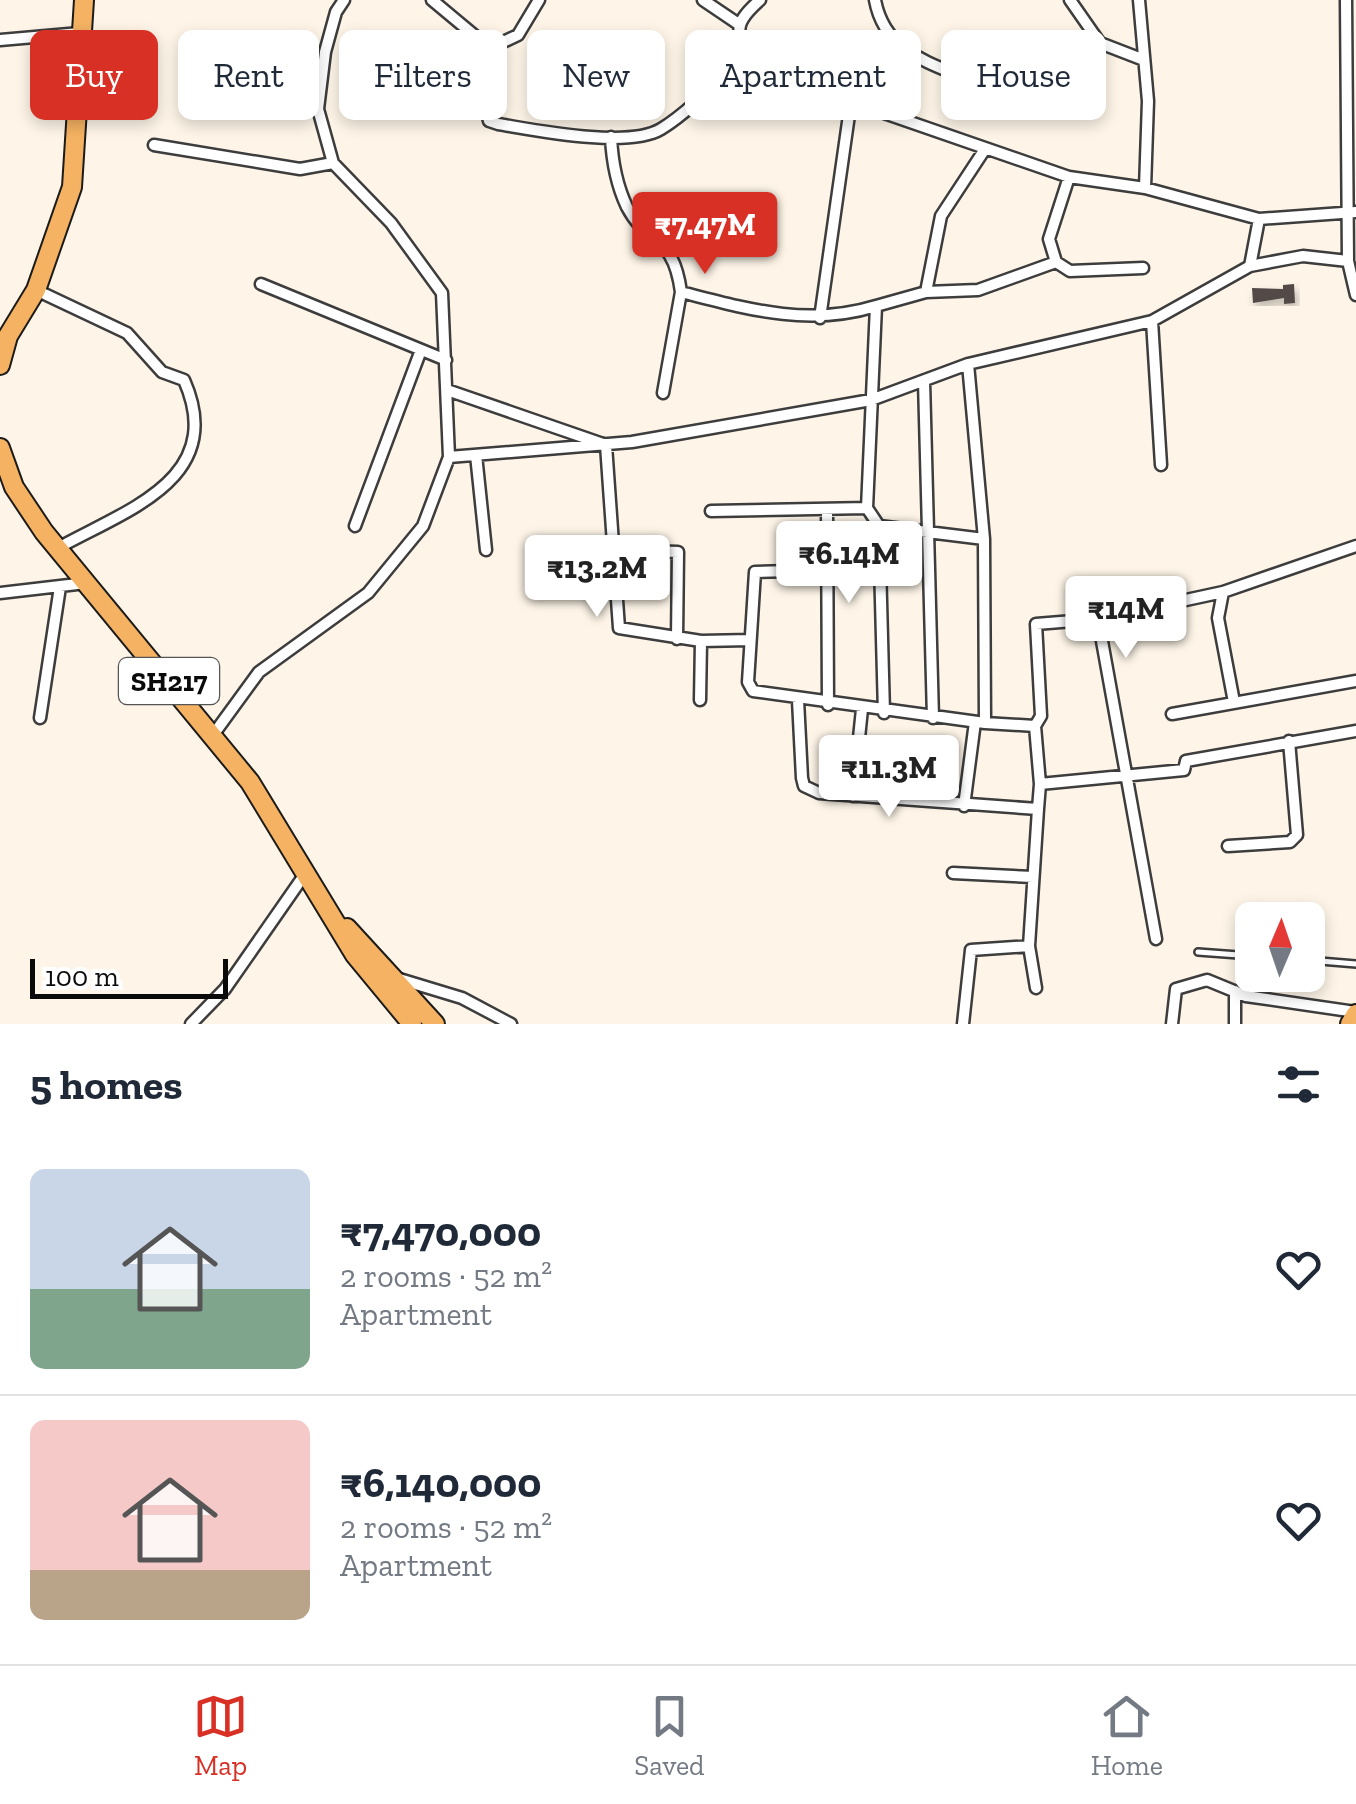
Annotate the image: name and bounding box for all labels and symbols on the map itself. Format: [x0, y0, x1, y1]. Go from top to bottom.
pin: ₹7.47M [624, 192, 786, 277]
pin: ₹6.14M [768, 521, 930, 606]
pin: ₹13.2M [516, 535, 678, 620]
pin: ₹14M [1067, 576, 1185, 661]
road number: SH217 [119, 658, 219, 704]
pin: ₹11.3M [808, 735, 970, 820]
north arrow [1235, 902, 1325, 992]
scale bar [30, 954, 228, 998]

